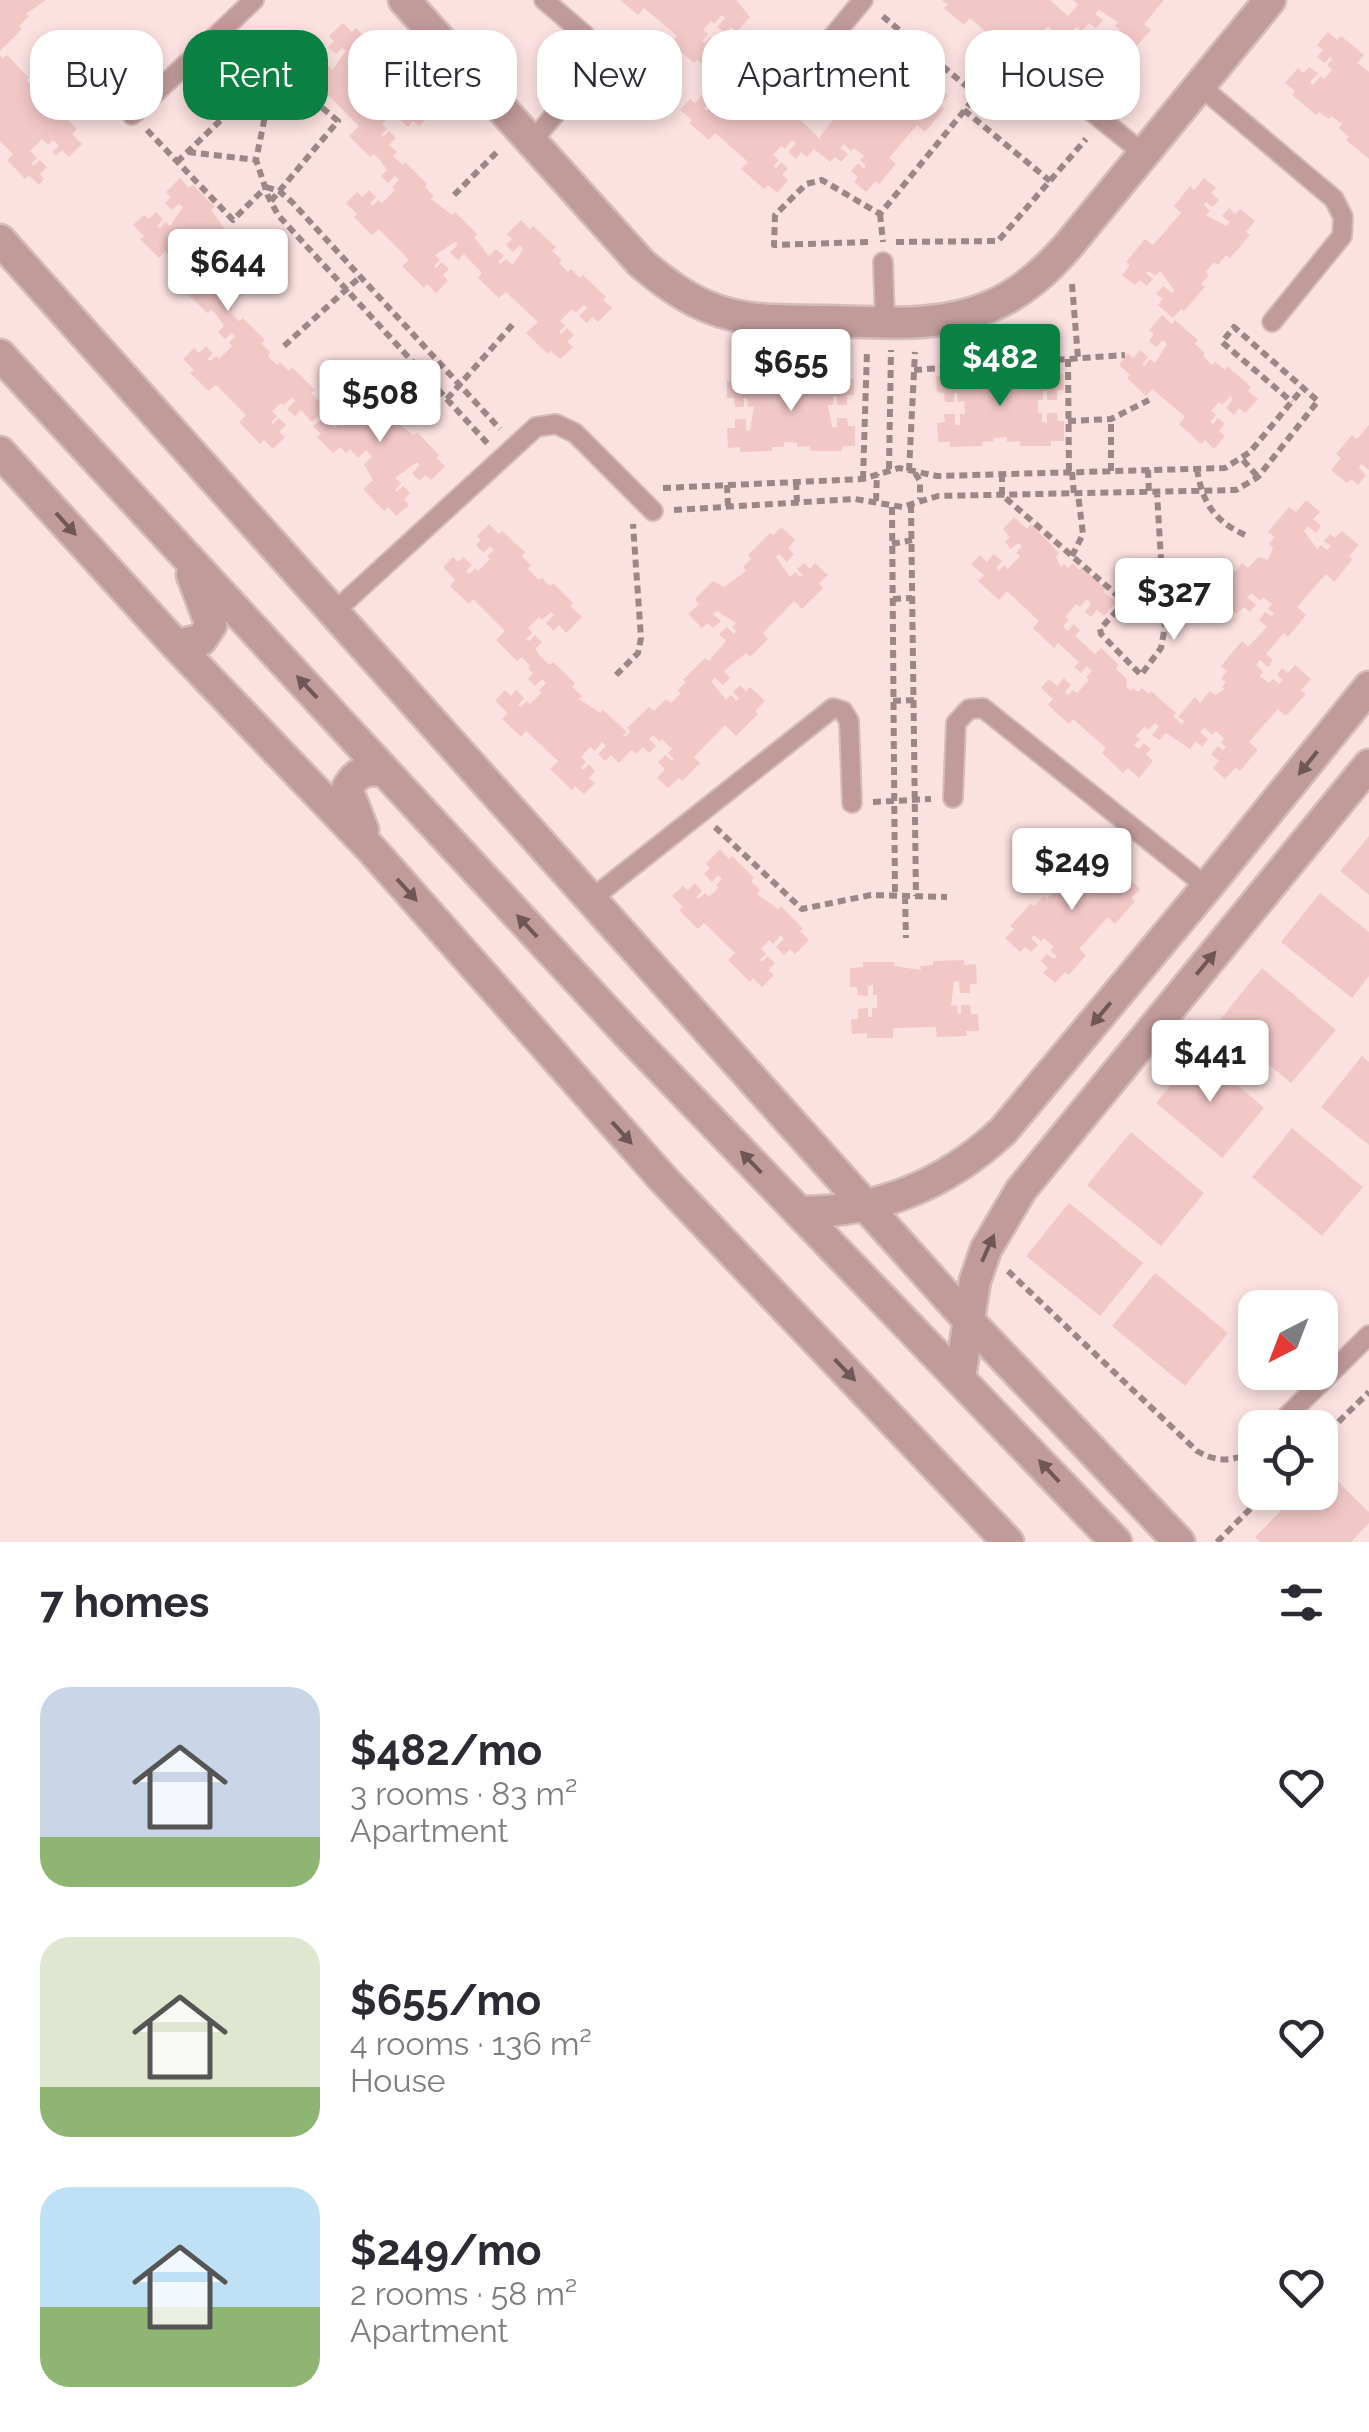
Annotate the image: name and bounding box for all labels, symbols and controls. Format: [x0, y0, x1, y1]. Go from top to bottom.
chip: Buy [30, 30, 163, 120]
chip: Rent [183, 30, 328, 120]
chip: Filters [348, 30, 517, 120]
chip: New [537, 30, 682, 120]
chip: Apartment [702, 30, 945, 120]
chip: House [965, 30, 1140, 120]
pin: $644 [169, 229, 287, 314]
text: $644 [190, 243, 266, 280]
pin: $482 [941, 324, 1059, 409]
pin: $655 [732, 329, 850, 414]
text: $482 [962, 338, 1038, 375]
text: $655 [753, 343, 829, 380]
pin: $508 [321, 360, 439, 445]
text: $508 [342, 374, 419, 411]
one-way arrow [54, 511, 76, 536]
pin: $327 [1115, 558, 1233, 643]
text: $327 [1137, 572, 1211, 609]
one-way arrow [296, 676, 319, 700]
one-way arrow [1298, 750, 1319, 775]
pin: $249 [1013, 828, 1131, 913]
text: $249 [1034, 842, 1110, 879]
one-way arrow [396, 877, 418, 902]
one-way arrow [516, 914, 539, 938]
one-way arrow [1195, 950, 1216, 975]
one-way arrow [1091, 1001, 1113, 1026]
pin: $441 [1151, 1020, 1269, 1105]
text: $441 [1174, 1034, 1246, 1071]
one-way arrow [611, 1120, 633, 1145]
one-way arrow [740, 1150, 763, 1174]
one-way arrow [980, 1233, 996, 1263]
north arrow [1238, 1290, 1338, 1390]
map controls [1238, 1290, 1338, 1510]
one-way arrow [833, 1357, 856, 1381]
button: locate [1238, 1410, 1338, 1510]
one-way arrow [1038, 1459, 1061, 1483]
icon: filters [1274, 1575, 1329, 1630]
text: 7 homes [40, 1578, 209, 1627]
text: $482/mo [350, 1726, 542, 1775]
icon: home [120, 1727, 240, 1847]
icon: heart [1274, 1760, 1329, 1815]
text: 3 rooms · 83 m² [350, 1775, 577, 1812]
text: Apartment [350, 1812, 508, 1849]
text: $655/mo [350, 1976, 541, 2025]
icon: home [120, 1977, 240, 2097]
icon: heart [1274, 2010, 1329, 2065]
text: 4 rooms · 136 m² [350, 2025, 592, 2062]
text: House [350, 2062, 446, 2099]
text: $249/mo [350, 2226, 542, 2275]
icon: home [120, 2227, 240, 2347]
icon: heart [1274, 2260, 1329, 2315]
text: 2 rooms · 58 m² [350, 2275, 577, 2312]
text: Apartment [350, 2312, 508, 2349]

